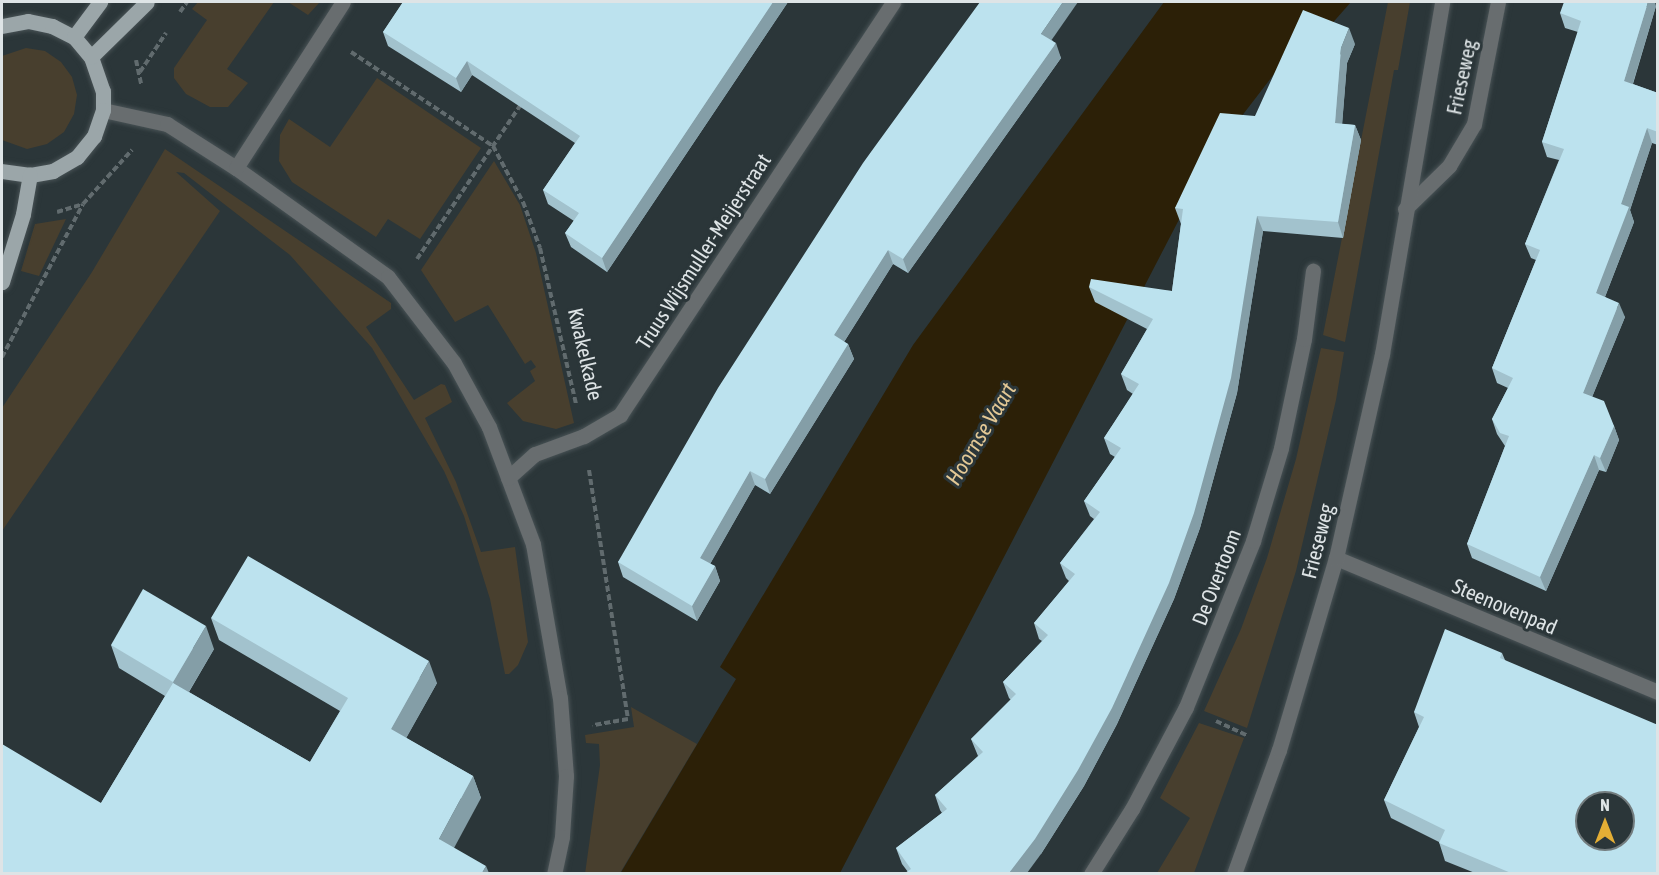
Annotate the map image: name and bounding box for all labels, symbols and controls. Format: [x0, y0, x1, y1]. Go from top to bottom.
street label: Frieseweg [1441, 37, 1481, 117]
street label: Truus Wijsmuller-Meijerstraat [630, 149, 776, 353]
street label: Kwakelkade [563, 305, 609, 403]
water label: Hoornse Vaart [940, 378, 1022, 490]
street label: Frieseweg [1296, 501, 1338, 581]
street label: De Overtoom [1186, 525, 1246, 629]
street label: Steenovenpad [1449, 573, 1561, 639]
north arrow [1575, 791, 1635, 851]
text: N [1600, 796, 1610, 814]

